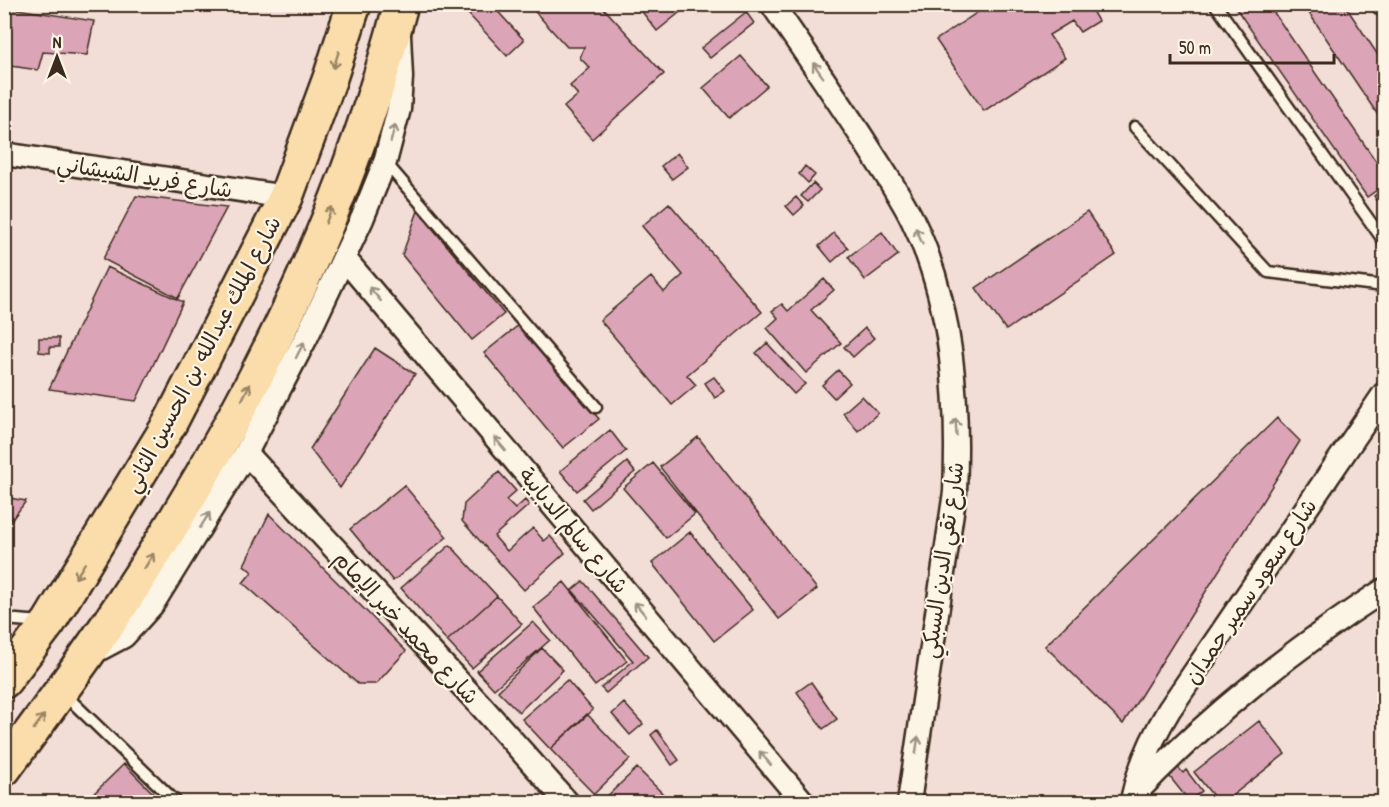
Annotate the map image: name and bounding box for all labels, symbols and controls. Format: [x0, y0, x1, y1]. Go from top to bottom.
north arrow [27, 27, 87, 87]
scale bar [1170, 27, 1334, 65]
text: N [53, 31, 62, 53]
text: 50 m [1179, 35, 1211, 60]
one-way arrow [330, 50, 341, 69]
one-way arrow [812, 63, 824, 79]
one-way arrow [388, 123, 399, 142]
street label: شارع فريد الشيشاني [54, 147, 235, 210]
one-way arrow [324, 207, 335, 225]
street label: شارع الملك عبدالله بن الحسين الثاني [116, 211, 292, 500]
one-way arrow [913, 228, 924, 246]
one-way arrow [368, 286, 381, 302]
one-way arrow [294, 341, 306, 359]
one-way arrow [241, 383, 253, 401]
one-way arrow [951, 417, 962, 437]
one-way arrow [494, 436, 507, 452]
street label: شارع تقي الدين السبكي [913, 460, 976, 661]
street label: شارع سالم الدبايبة [510, 461, 636, 601]
street label: شارع سعود سمير حمدان [1177, 492, 1324, 690]
one-way arrow [199, 512, 211, 529]
street label: شارع محمد خير الإمام [326, 544, 486, 712]
one-way arrow [143, 553, 155, 570]
one-way arrow [74, 562, 86, 579]
one-way arrow [633, 601, 646, 617]
one-way arrow [33, 714, 45, 730]
one-way arrow [911, 735, 922, 755]
one-way arrow [759, 750, 772, 766]

